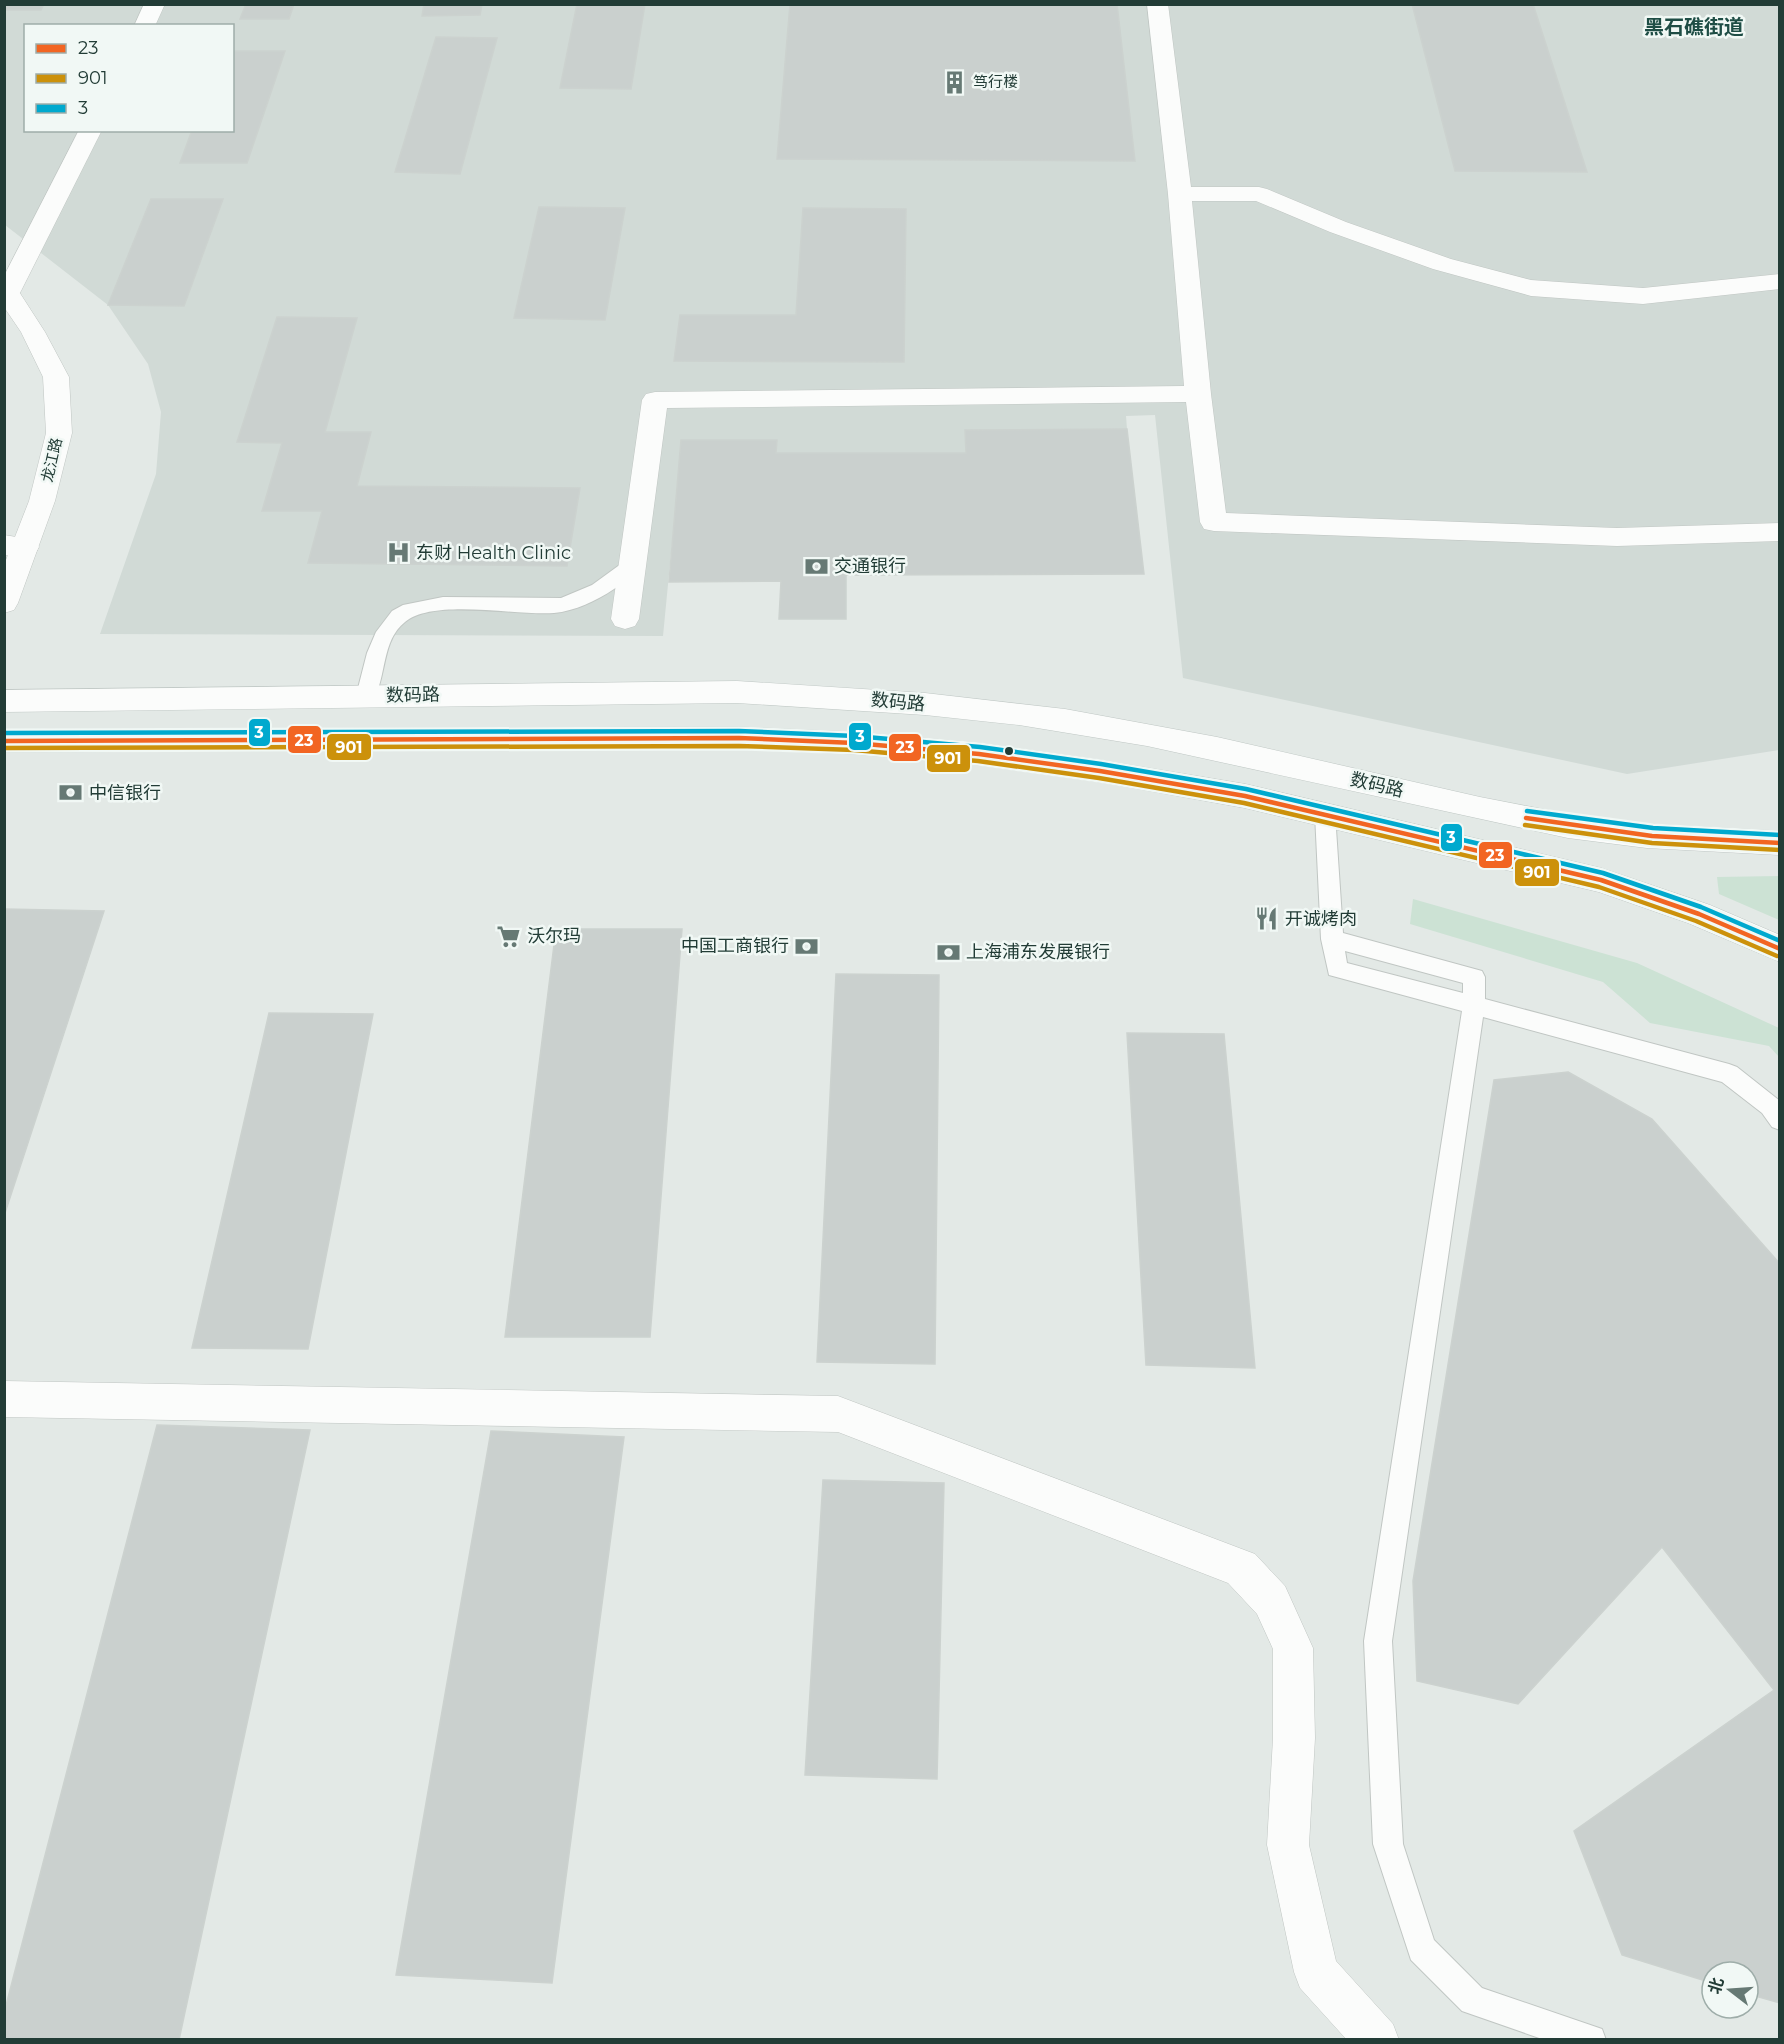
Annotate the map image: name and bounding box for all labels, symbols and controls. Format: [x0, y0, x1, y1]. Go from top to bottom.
district label: 黑石礁街道 [1644, 15, 1744, 39]
legend [24, 24, 234, 132]
text: 23 [78, 37, 98, 59]
text: 901 [78, 67, 107, 89]
building icon: 笃行楼 [942, 69, 968, 95]
place label: 笃行楼 [973, 72, 1018, 91]
text: 3 [78, 97, 88, 119]
street label: 龙江路 [37, 436, 66, 484]
hospital icon: 东财 Health Clinic [385, 540, 411, 566]
place label: 东财 Health Clinic [416, 542, 571, 564]
bank icon: 交通银行 [803, 553, 829, 579]
place label: 交通银行 [834, 555, 906, 577]
street label: 数码路 [386, 684, 440, 706]
street label: 数码路 [870, 689, 926, 715]
line badge: 3 [248, 718, 271, 747]
line badge: 3 [848, 722, 872, 751]
text: 3 [253, 723, 264, 742]
line badge: 23 [287, 725, 322, 754]
text: 3 [854, 727, 865, 746]
text: 23 [295, 731, 313, 750]
line badge: 901 [326, 733, 372, 761]
line badge: 23 [888, 733, 922, 762]
text: 901 [335, 738, 363, 757]
text: 23 [896, 738, 914, 757]
line badge: 901 [926, 744, 971, 773]
unlabelled marker [1003, 745, 1015, 757]
text: 901 [934, 749, 962, 768]
street label: 数码路 [1348, 768, 1406, 802]
bank icon: 中信银行 [58, 780, 84, 806]
place label: 中信银行 [89, 782, 161, 804]
line badge: 3 [1440, 823, 1463, 852]
text: 3 [1445, 828, 1456, 847]
line badge: 23 [1478, 841, 1513, 869]
text: 23 [1486, 846, 1504, 865]
line badge: 901 [1514, 858, 1560, 887]
text: 901 [1523, 863, 1551, 882]
restaurant icon: 开诚烤肉 [1254, 906, 1280, 932]
place label: 开诚烤肉 [1285, 908, 1357, 930]
supermarket icon: 沃尔玛 [496, 923, 522, 949]
place label: 沃尔玛 [527, 925, 581, 947]
bank icon: 中国工商银行 [794, 933, 820, 959]
place label: 中国工商银行 [681, 935, 789, 957]
bank icon: 上海浦东发展银行 [935, 939, 961, 965]
place label: 上海浦东发展银行 [966, 941, 1110, 963]
north arrow [1700, 1960, 1760, 2020]
text: 北 [1705, 1975, 1728, 1996]

